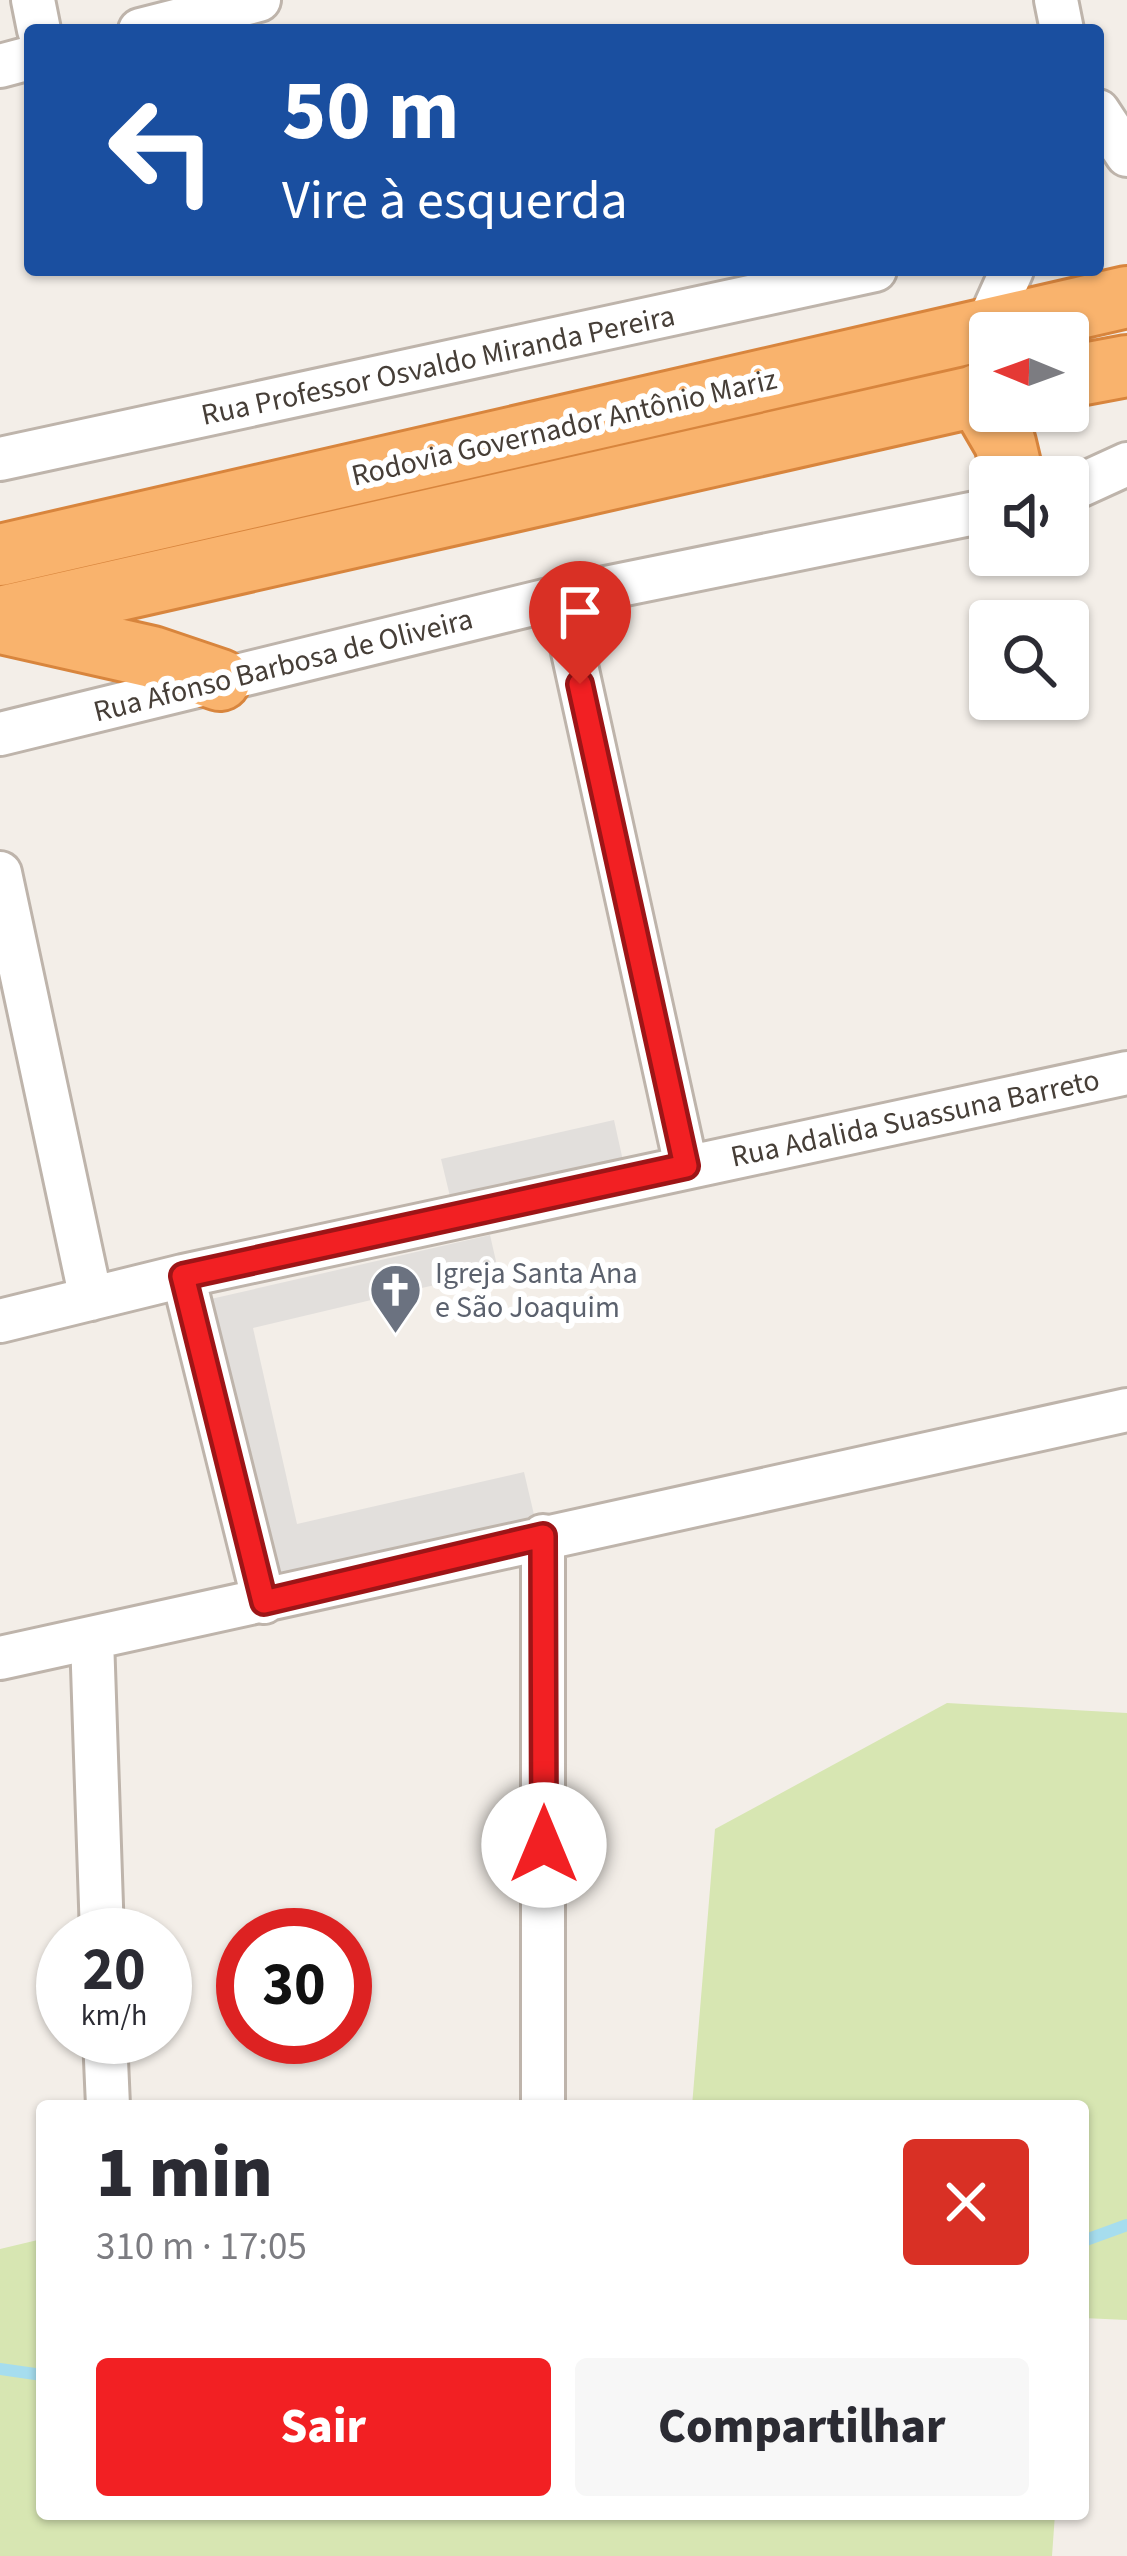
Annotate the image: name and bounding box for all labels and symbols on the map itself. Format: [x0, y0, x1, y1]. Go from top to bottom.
street label: Rua Professor Osvaldo Miranda Pereira [197, 294, 679, 437]
north arrow [969, 312, 1089, 432]
street label: Rodovia Governador Antônio Mariz [347, 358, 781, 497]
pin [529, 561, 631, 684]
street label: Rua Afonso Barbosa de Oliveira [89, 598, 477, 733]
street label: Rua Adalida Suassuna Barreto [727, 1058, 1103, 1179]
place label: Igreja Santa Ana e São Joaquim [435, 1252, 638, 1329]
church icon: Igreja Santa Ana e São Joaquim [368, 1262, 424, 1336]
position arrow [481, 1782, 607, 1908]
speed limit sign: 30 [216, 1908, 372, 2064]

